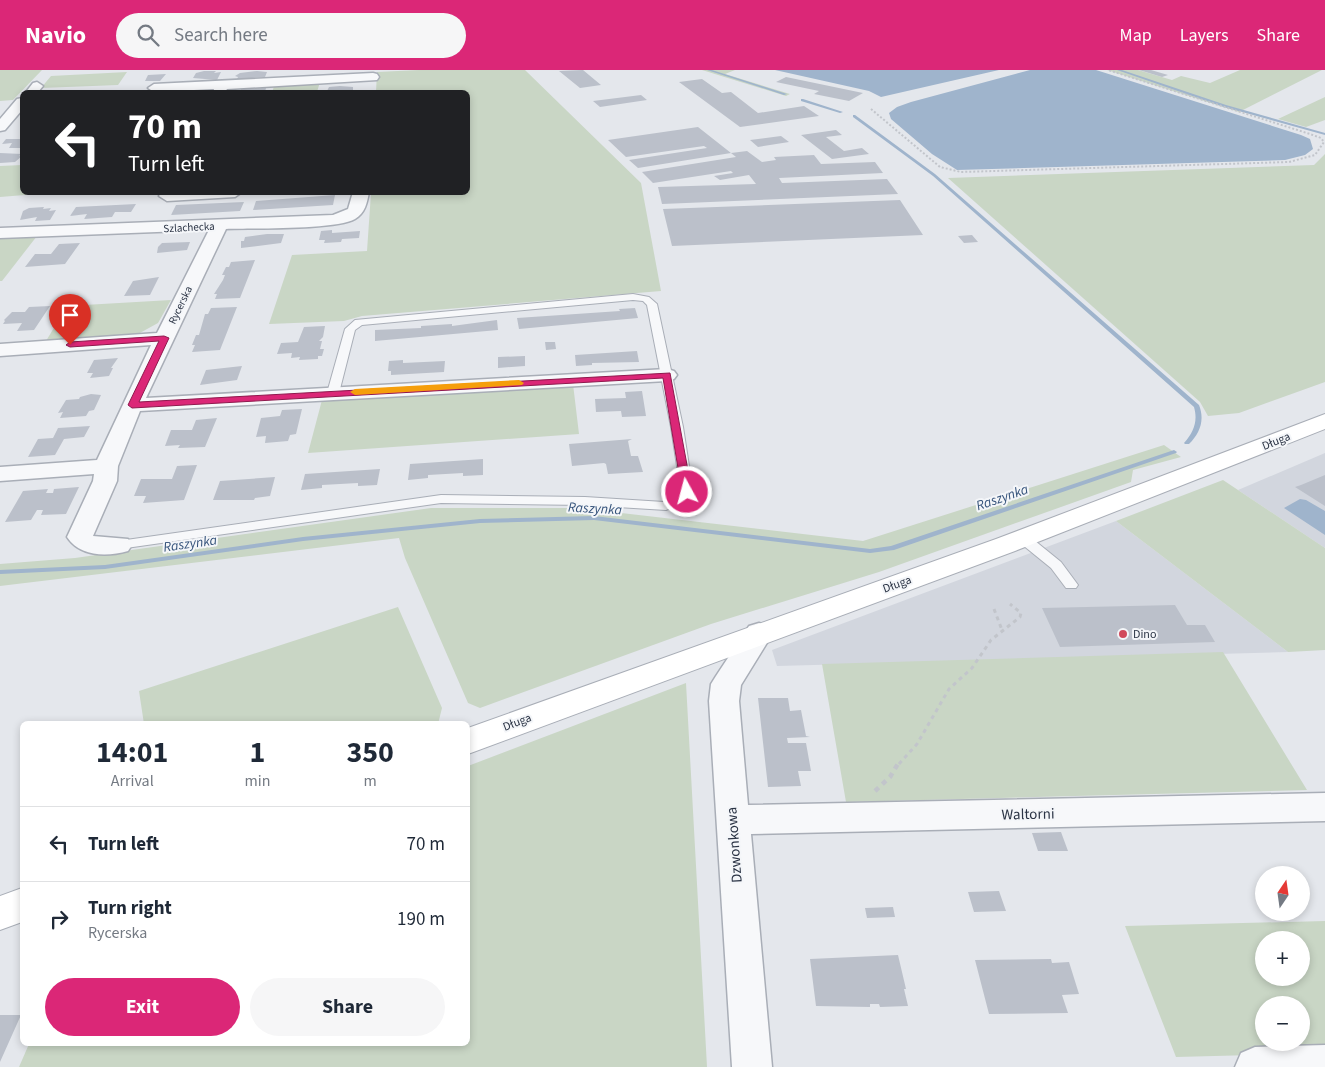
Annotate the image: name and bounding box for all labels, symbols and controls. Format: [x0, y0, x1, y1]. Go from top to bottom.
search box [116, 13, 466, 58]
text: Navio [25, 18, 86, 53]
icon: search [134, 21, 162, 49]
text: Search here [174, 22, 268, 49]
text: Map [1120, 23, 1152, 48]
text: Layers [1180, 23, 1229, 48]
text: Share [1257, 23, 1300, 48]
text: 70 m [128, 102, 202, 152]
icon: left [45, 110, 110, 175]
text: Turn left [128, 148, 204, 180]
street label: Szlachecka [163, 219, 215, 236]
street label: Rycerska [165, 284, 196, 327]
pin [49, 294, 91, 345]
icon: arrive [56, 301, 84, 329]
street label: Długa [1259, 428, 1293, 455]
position arrow [660, 465, 712, 517]
water label: Raszynka [974, 480, 1032, 516]
water label: Raszynka [567, 498, 623, 520]
water label: Raszynka [162, 530, 219, 558]
street label: Długa [880, 571, 914, 597]
place label: Dino [1133, 626, 1156, 643]
marker: Dino [1117, 628, 1129, 640]
street label: Długa [500, 709, 534, 736]
text: 14:01 [96, 731, 168, 774]
text: 1 [249, 731, 265, 774]
text: 350 [346, 731, 394, 774]
text: Arrival [111, 770, 154, 792]
text: min [244, 770, 270, 792]
text: m [364, 770, 377, 792]
street label: Waltorni [1001, 804, 1055, 825]
street label: Dzwonkowa [721, 806, 748, 884]
icon: left [45, 830, 73, 858]
text: Turn left [88, 831, 159, 858]
text: 70 m [407, 831, 445, 858]
north arrow [1255, 866, 1310, 921]
map controls [1255, 866, 1310, 1051]
text: Turn right [88, 895, 172, 922]
icon: right [45, 905, 73, 933]
text: 190 m [397, 906, 445, 933]
text: Rycerska [88, 922, 147, 944]
button: + [1255, 931, 1310, 986]
button: Exit [45, 978, 240, 1036]
button: Share [250, 978, 445, 1036]
button: − [1255, 996, 1310, 1051]

